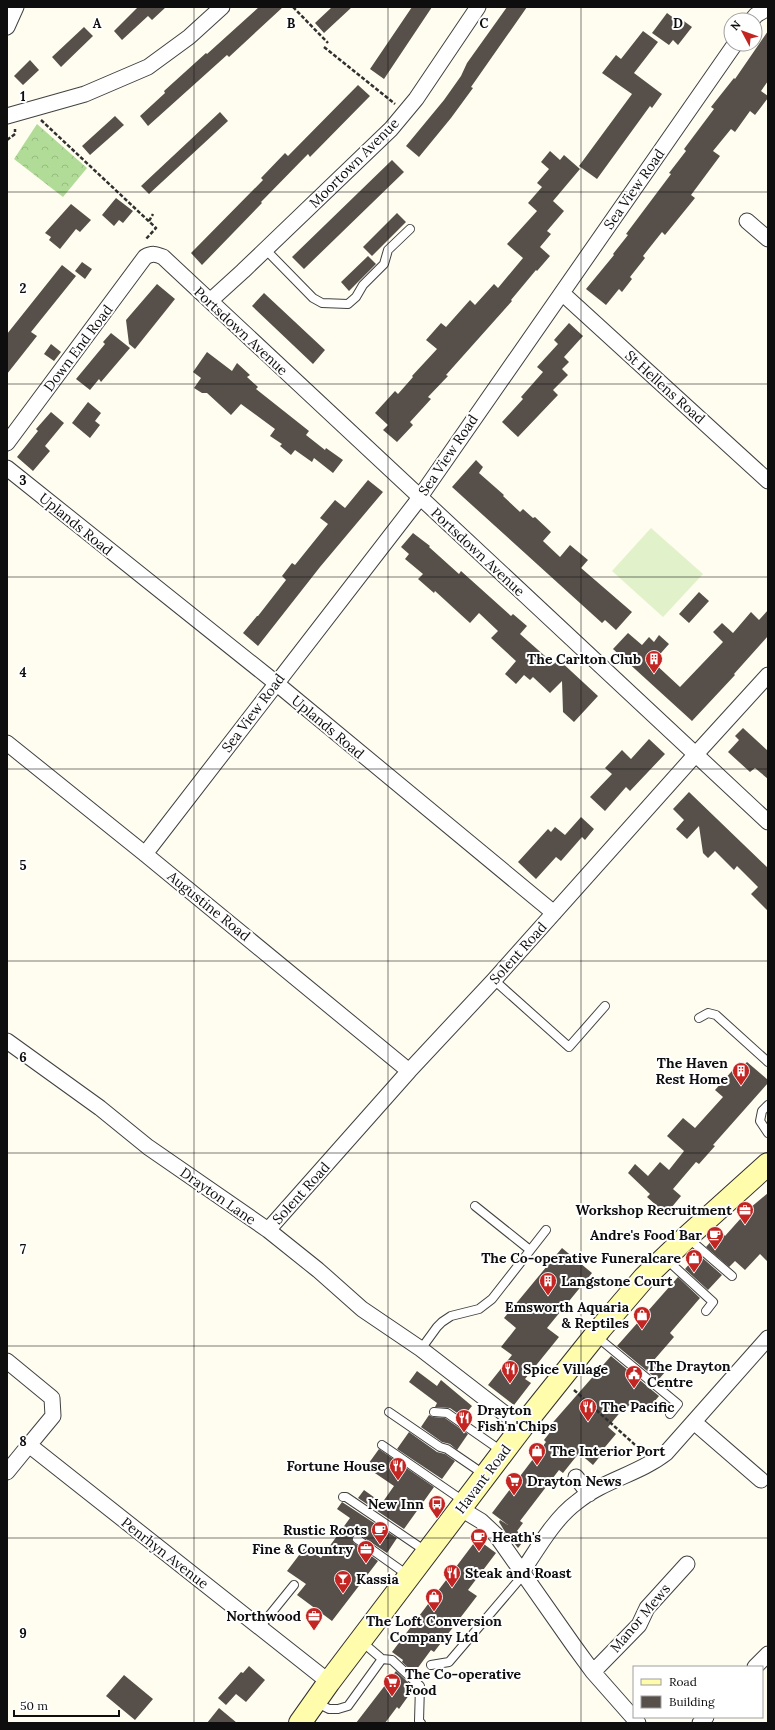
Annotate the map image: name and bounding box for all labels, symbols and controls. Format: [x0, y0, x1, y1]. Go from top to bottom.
north arrow [723, 12, 763, 52]
text: A [93, 15, 102, 32]
text: B [287, 15, 296, 32]
text: C [480, 15, 489, 32]
text: D [673, 15, 683, 32]
text: N [727, 17, 744, 33]
text: 1 [20, 88, 26, 105]
street label: Moortown Avenue [305, 114, 403, 212]
street label: Sea View Road [600, 145, 668, 233]
text: 2 [20, 280, 27, 297]
street label: Portsdown Avenue [190, 283, 292, 379]
street label: Down End Road [40, 301, 116, 395]
street label: St Hellens Road [621, 346, 709, 428]
street label: Sea View Road [414, 411, 482, 499]
text: 3 [19, 472, 27, 489]
street label: Uplands Road [36, 489, 116, 559]
street label: Portsdown Avenue [427, 504, 529, 600]
building icon: The Carlton Club [644, 649, 664, 674]
place label: The Carlton Club [527, 650, 641, 668]
text: 4 [19, 664, 27, 681]
street label: Sea View Road [217, 670, 289, 756]
street label: Uplands Road [288, 691, 368, 763]
text: 5 [19, 857, 27, 874]
street label: Augustine Road [163, 866, 254, 945]
street label: Solent Road [485, 918, 551, 988]
text: 6 [19, 1049, 27, 1066]
place label: The Haven Rest Home [656, 1054, 728, 1088]
building icon: The Haven Rest Home [731, 1061, 751, 1086]
street label: Solent Road [268, 1158, 334, 1228]
street label: Drayton Lane [177, 1163, 260, 1229]
office icon: Workshop Recruitment [735, 1200, 755, 1225]
place label: Workshop Recruitment [575, 1201, 732, 1219]
cafe icon: Andre's Food Bar [705, 1225, 725, 1250]
place label: Andre's Food Bar [590, 1226, 702, 1244]
text: 7 [20, 1241, 26, 1258]
shop icon: The Co-operative Funeralcare [684, 1248, 704, 1273]
place label: The Co-operative Funeralcare [481, 1249, 681, 1267]
building icon: Langstone Court [538, 1271, 558, 1296]
place label: Langstone Court [561, 1272, 673, 1290]
place label: Emsworth Aquaria & Reptiles [505, 1298, 630, 1332]
shop icon: Emsworth Aquaria & Reptiles [632, 1305, 652, 1330]
place label: The Drayton Centre [647, 1357, 731, 1391]
restaurant icon: Spice Village [500, 1359, 520, 1384]
place label: Spice Village [523, 1360, 609, 1378]
public building icon: The Drayton Centre [624, 1364, 644, 1389]
restaurant icon: The Pacific [578, 1397, 598, 1422]
place label: The Pacific [601, 1398, 675, 1416]
place label: Drayton Fish'n'Chips [477, 1401, 557, 1435]
restaurant icon: Drayton Fish'n'Chips [454, 1408, 474, 1433]
text: 8 [19, 1433, 27, 1450]
street label: Havant Road [451, 1441, 515, 1517]
shop icon: The Interior Port [527, 1441, 547, 1466]
place label: The Interior Port [550, 1442, 665, 1460]
restaurant icon: Fortune House [388, 1456, 408, 1481]
place label: Fortune House [287, 1457, 385, 1475]
supermarket icon: Drayton News [504, 1471, 524, 1496]
place label: Drayton News [527, 1472, 622, 1490]
bus stop icon: New Inn [427, 1494, 447, 1519]
place label: New Inn [368, 1495, 424, 1513]
street label: Penrhyn Avenue [118, 1513, 213, 1593]
cafe icon: Rustic Roots [370, 1520, 390, 1545]
place label: Rustic Roots [283, 1521, 367, 1539]
cafe icon: Heath's [469, 1527, 489, 1552]
place label: Heath's [492, 1528, 541, 1546]
office icon: Fine & Country [356, 1539, 376, 1564]
place label: Fine & Country [252, 1540, 353, 1558]
restaurant icon: Steak and Roast [442, 1563, 462, 1588]
place label: Steak and Roast [465, 1564, 572, 1582]
bar icon: Kassia [333, 1569, 353, 1594]
place label: Kassia [356, 1570, 399, 1588]
street label: Manor Mews [606, 1580, 674, 1656]
shop icon: The Loft Conversion Company Ltd [424, 1587, 444, 1612]
office icon: Northwood [304, 1606, 324, 1631]
place label: Northwood [226, 1607, 301, 1625]
place label: The Loft Conversion Company Ltd [366, 1612, 502, 1646]
text: 9 [19, 1625, 27, 1642]
place label: The Co-operative Food [405, 1665, 522, 1699]
legend [633, 1666, 763, 1718]
supermarket icon: The Co-operative Food [382, 1672, 402, 1697]
text: Road [669, 1674, 697, 1689]
scale bar [14, 1692, 119, 1718]
text: Building [669, 1694, 715, 1709]
text: 50 m [20, 1698, 48, 1713]

